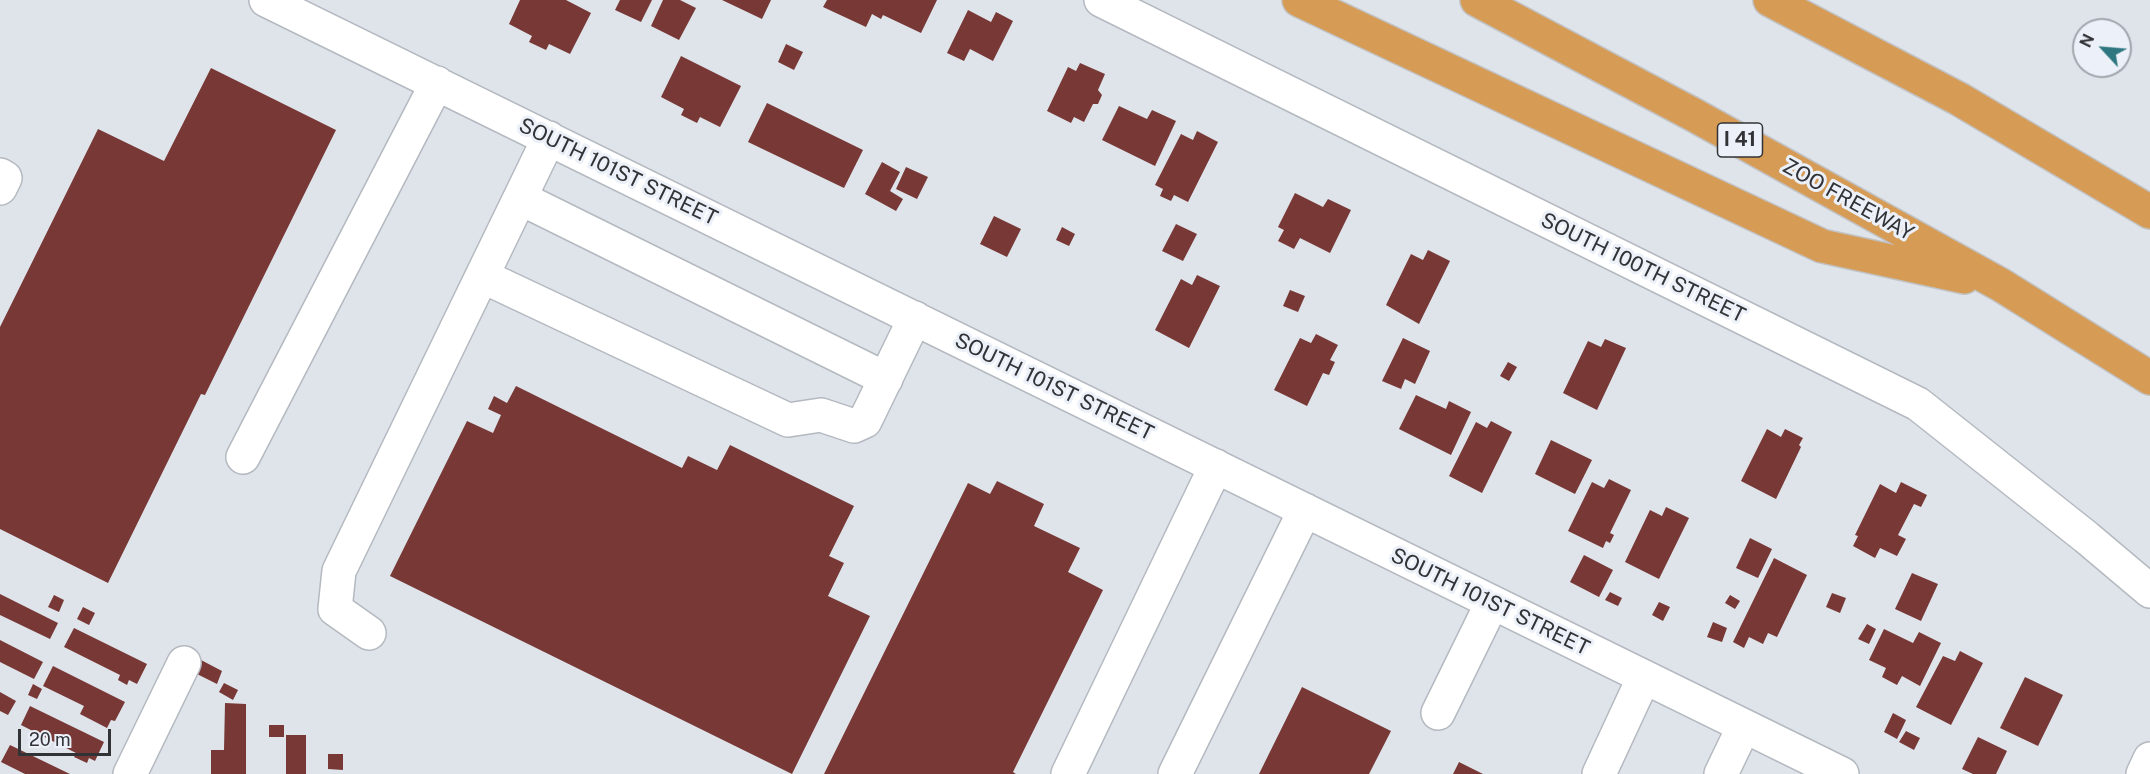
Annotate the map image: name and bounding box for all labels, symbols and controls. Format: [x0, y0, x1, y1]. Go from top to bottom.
north arrow [2072, 18, 2132, 78]
text: N [2076, 31, 2098, 51]
street label: SOUTH 101ST STREET [515, 113, 721, 231]
road number: I 41 [1718, 123, 1762, 157]
street label: ZOO FREEWAY [1778, 154, 1918, 246]
street label: SOUTH 100TH STREET [1537, 207, 1749, 329]
street label: SOUTH 101ST STREET [951, 328, 1157, 446]
street label: SOUTH 101ST STREET [1387, 543, 1593, 661]
scale bar [21, 717, 114, 755]
text: 20 m [29, 729, 71, 750]

